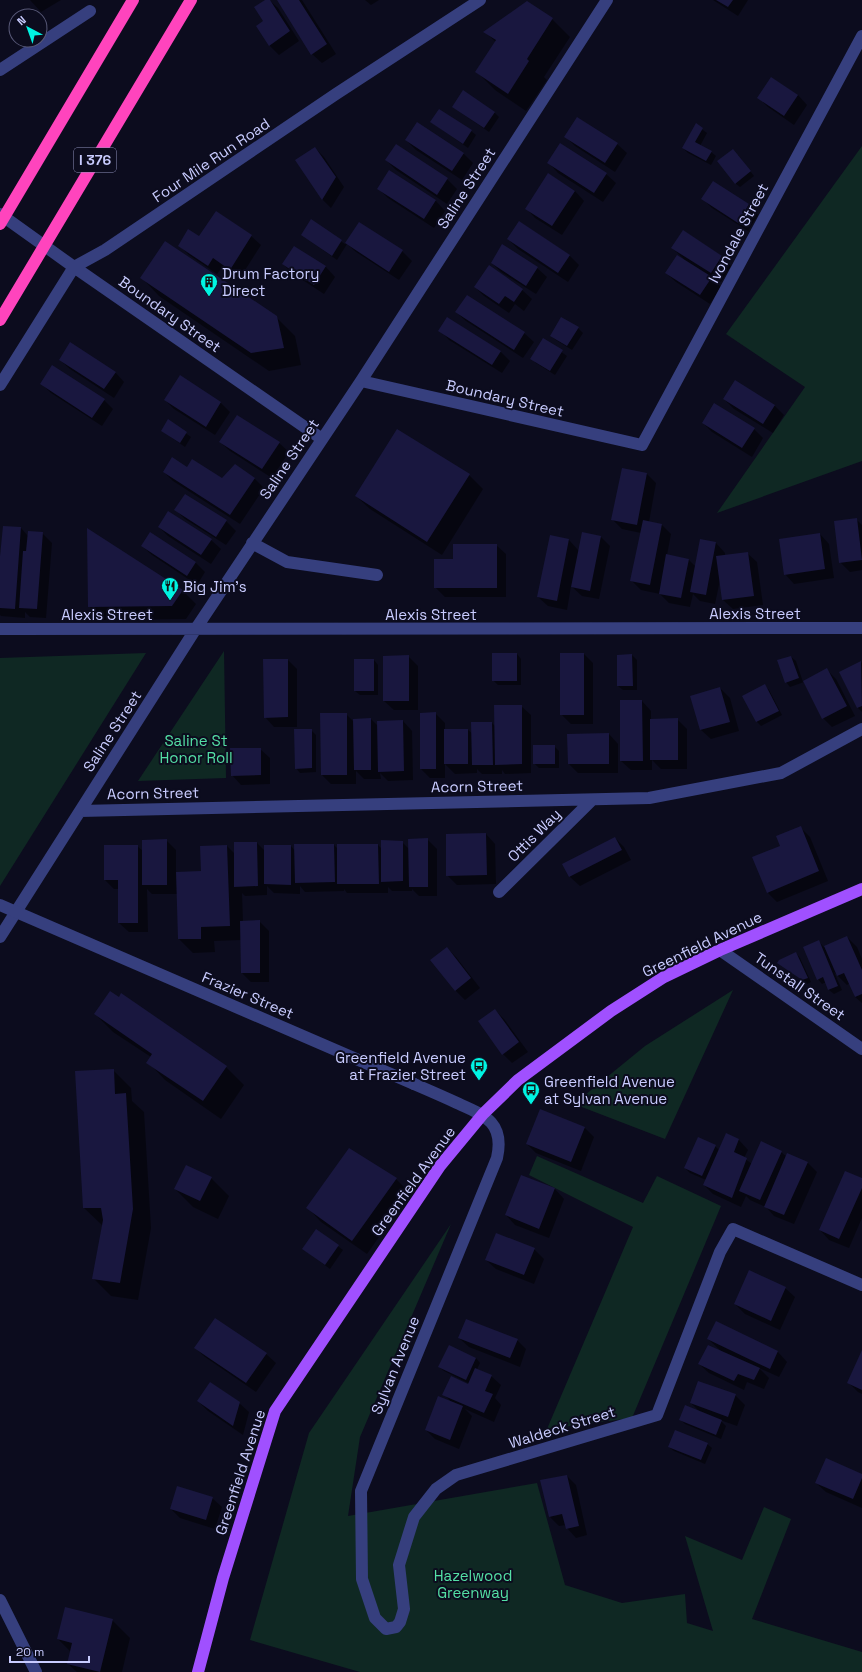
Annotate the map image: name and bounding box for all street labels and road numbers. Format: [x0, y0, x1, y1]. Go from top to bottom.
street label: Four Mile Run Road [149, 114, 273, 206]
street label: Saline Street [433, 144, 499, 232]
road number: I 376 [74, 148, 116, 172]
street label: Ivondale Street [704, 180, 772, 286]
street label: Boundary Street [115, 272, 225, 356]
street label: Boundary Street [444, 375, 566, 421]
street label: Saline Street [255, 415, 323, 503]
street label: Alexis Street [709, 604, 801, 623]
street label: Alexis Street [61, 605, 153, 624]
street label: Alexis Street [385, 605, 477, 624]
street label: Saline Street [79, 687, 145, 775]
street label: Acorn Street [431, 776, 523, 796]
street label: Acorn Street [107, 783, 199, 803]
street label: Ottis Way [503, 804, 565, 866]
street label: Greenfield Avenue [639, 907, 765, 981]
street label: Tunstall Street [751, 948, 849, 1024]
street label: Frazier Street [199, 967, 297, 1023]
street label: Greenfield Avenue [367, 1122, 459, 1240]
street label: Sylvan Avenue [367, 1313, 423, 1417]
street label: Waldeck Street [506, 1402, 618, 1452]
street label: Greenfield Avenue [211, 1407, 269, 1537]

